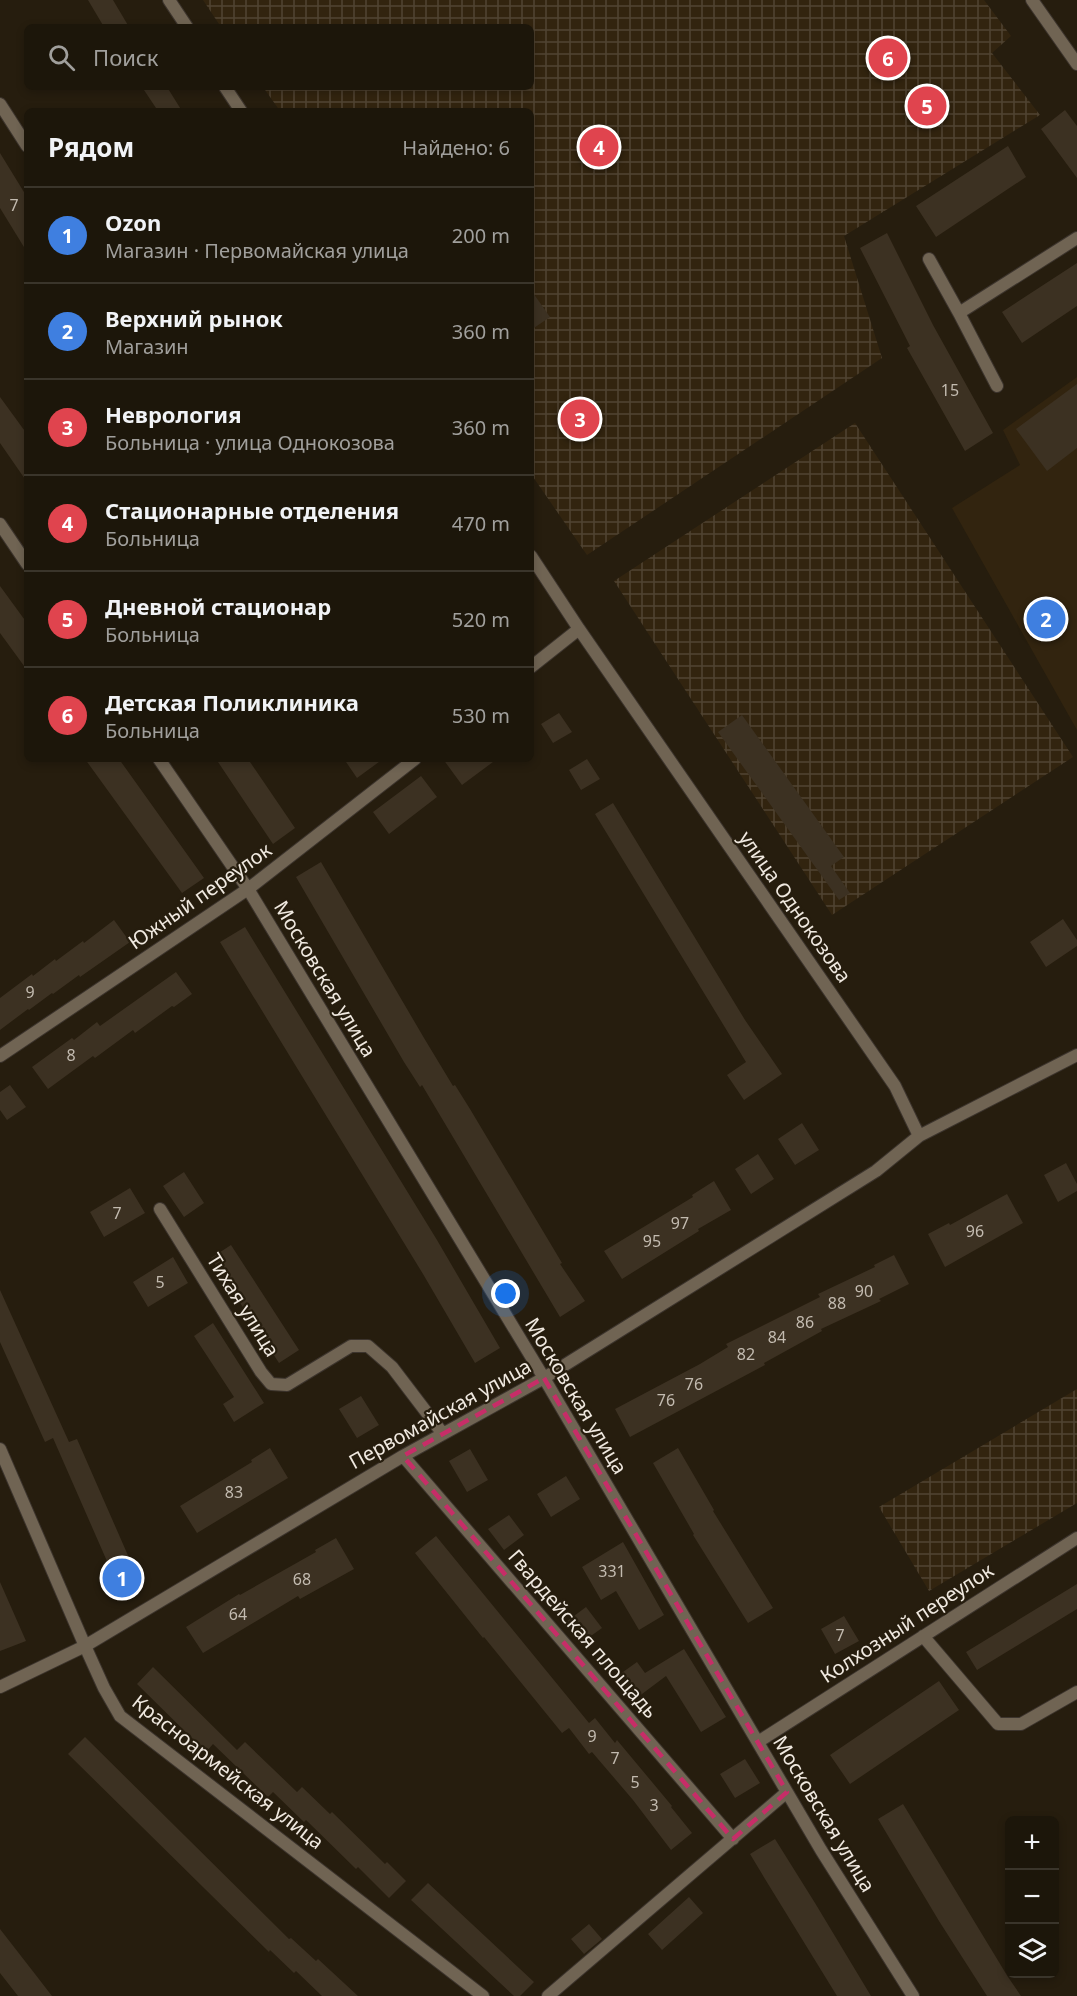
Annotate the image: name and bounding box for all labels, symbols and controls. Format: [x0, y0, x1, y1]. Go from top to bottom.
search box [24, 24, 534, 90]
pin: 6 [868, 36, 908, 80]
icon: search [45, 41, 78, 74]
text: Поиск [93, 42, 158, 72]
pin: 5 [908, 84, 946, 128]
pin: 4 [580, 124, 618, 170]
text: Рядом [48, 129, 134, 165]
text: Найдено: 6 [402, 134, 510, 161]
house number: 7 [9, 194, 19, 216]
text: Ozon [105, 207, 161, 237]
text: 1 [62, 222, 73, 249]
text: 200 m [452, 222, 510, 249]
text: Магазин · Первомайская улица [105, 237, 409, 264]
text: Верхний рынок [105, 303, 283, 333]
text: 2 [62, 318, 73, 345]
text: 360 m [452, 318, 510, 345]
text: Магазин [105, 333, 189, 360]
house number: 15 [941, 379, 959, 401]
pin: 3 [560, 396, 600, 442]
text: Неврология [105, 399, 242, 429]
text: 3 [62, 414, 73, 441]
text: 360 m [452, 414, 510, 441]
text: Больница · улица Однокозова [105, 429, 395, 456]
text: Стационарные отделения [105, 495, 399, 525]
text: 4 [62, 510, 73, 537]
text: 470 m [452, 510, 510, 537]
text: Больница [105, 525, 200, 552]
text: Дневной стационар [105, 591, 331, 621]
pin: 2 [1026, 596, 1066, 642]
text: 5 [62, 606, 73, 633]
text: 520 m [452, 606, 510, 633]
text: Больница [105, 621, 200, 648]
text: Детская Поликлиника [105, 687, 359, 717]
text: 6 [62, 702, 73, 729]
text: 530 m [452, 702, 510, 729]
text: Больница [105, 717, 200, 744]
street label: улица Однокозова [733, 826, 858, 988]
street label: Южный переулок [123, 836, 277, 955]
street label: Московская улица [268, 896, 383, 1062]
house number: 9 [25, 981, 35, 1003]
house number: 8 [66, 1044, 76, 1066]
house number: 7 [112, 1202, 122, 1224]
house number: 97 [671, 1212, 689, 1234]
house number: 96 [966, 1220, 984, 1242]
house number: 95 [643, 1230, 661, 1252]
street label: Тихая улица [201, 1248, 286, 1362]
house number: 5 [155, 1271, 165, 1293]
your location [491, 1279, 520, 1308]
house number: 90 [855, 1280, 873, 1302]
house number: 88 [828, 1292, 846, 1314]
house number: 86 [796, 1311, 814, 1333]
street label: Московская улица [519, 1313, 634, 1479]
house number: 84 [768, 1326, 786, 1348]
house number: 82 [737, 1343, 755, 1365]
street label: Первомайская улица [344, 1352, 536, 1475]
house number: 76 [685, 1373, 703, 1395]
house number: 76 [657, 1389, 675, 1411]
house number: 83 [225, 1481, 243, 1503]
street label: Гвардейская площадь [503, 1544, 664, 1724]
pin: 1 [102, 1556, 142, 1600]
street label: Колхозный переулок [815, 1556, 999, 1689]
house number: 331 [598, 1560, 626, 1582]
house number: 68 [293, 1568, 311, 1590]
house number: 64 [229, 1603, 247, 1625]
house number: 7 [835, 1624, 845, 1646]
street label: Красноармейская улица [127, 1688, 330, 1855]
house number: 9 [587, 1725, 597, 1747]
street label: Московская улица [767, 1731, 882, 1897]
house number: 7 [610, 1747, 620, 1769]
house number: 5 [630, 1771, 640, 1793]
house number: 3 [649, 1794, 659, 1816]
map controls [1005, 1816, 1059, 1978]
button: + [1005, 1816, 1059, 1870]
button: − [1005, 1870, 1059, 1924]
button: layers [1005, 1924, 1059, 1978]

